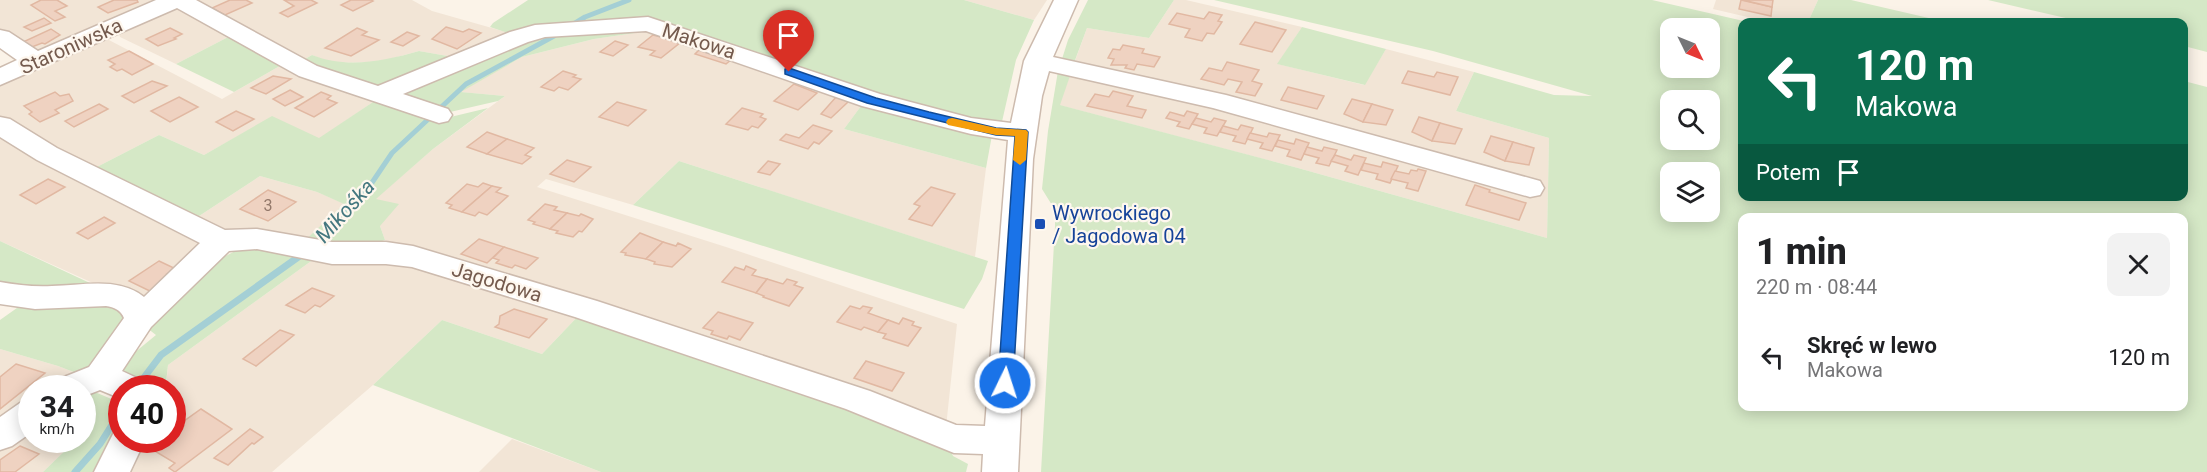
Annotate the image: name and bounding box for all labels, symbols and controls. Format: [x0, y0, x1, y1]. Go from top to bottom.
pin [763, 10, 814, 72]
street label: Staroniwska [16, 13, 126, 79]
street label: Makowa [659, 18, 739, 64]
north arrow [1660, 18, 1720, 78]
map controls [1660, 18, 1720, 222]
icon: arrive [772, 19, 805, 52]
text: 120 m [1855, 41, 1974, 90]
icon: left [1756, 42, 1834, 120]
button: search [1660, 90, 1720, 150]
text: Makowa [1855, 91, 1957, 123]
icon: arrive [1832, 156, 1865, 189]
text: Potem [1756, 160, 1820, 185]
button: layers [1660, 162, 1720, 222]
water label: Mikośka [310, 175, 380, 247]
house number: 3 [264, 196, 273, 215]
place label: Wywrockiego / Jagodowa 04 [1052, 201, 1186, 248]
marker: Wywrockiego / Jagodowa 04 [1033, 217, 1047, 231]
text: 1 min [1756, 231, 1847, 273]
button: close [2107, 233, 2170, 296]
street label: Jagodowa [449, 257, 545, 307]
text: 220 m · 08:44 [1756, 275, 1877, 299]
text: Skręć w lewo [1807, 333, 1937, 358]
icon: left [1756, 341, 1789, 374]
text: 120 m [2108, 345, 2170, 370]
position arrow [973, 351, 1037, 415]
text: Makowa [1807, 358, 1883, 382]
speed limit sign: 40 [108, 375, 186, 453]
text: 34 [40, 389, 74, 424]
text: km/h [39, 420, 75, 438]

